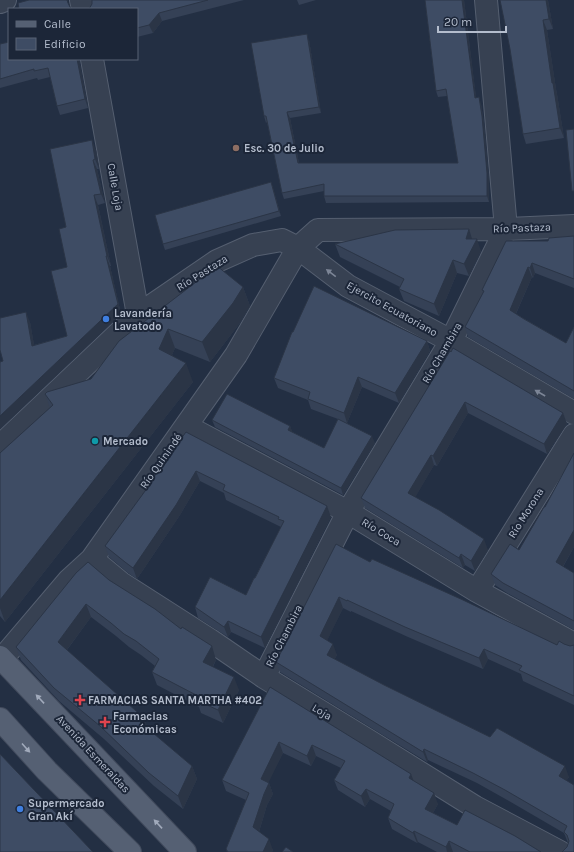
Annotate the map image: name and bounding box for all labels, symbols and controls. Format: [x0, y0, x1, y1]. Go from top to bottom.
legend [8, 8, 138, 60]
scale bar [438, 8, 506, 34]
text: 20 m [444, 15, 472, 29]
text: Calle [44, 17, 71, 31]
text: Edificio [44, 37, 85, 51]
place label: Esc. 30 de Julio [244, 142, 324, 155]
marker: Esc. 30 de Julio [231, 143, 241, 153]
street label: Calle Loja [104, 162, 126, 212]
street label: Río Pastaza [493, 220, 551, 236]
street label: Río Pastaza [174, 252, 230, 294]
one-way arrow [325, 268, 336, 277]
street label: Ejercito Ecuatoriano [344, 279, 440, 339]
place label: Lavandería Lavatodo [114, 307, 172, 333]
marker: Lavandería Lavatodo [101, 314, 111, 324]
street label: Río Chambira [419, 320, 465, 386]
one-way arrow [534, 390, 546, 397]
street label: Río Quinindé [137, 431, 185, 491]
place label: Mercado [103, 435, 148, 448]
marker: Mercado [90, 436, 100, 446]
street label: Río Morona [505, 486, 547, 540]
street label: Río Coca [359, 515, 403, 549]
street label: Río Chambira [263, 603, 305, 669]
one-way arrow [35, 694, 45, 704]
place label: FARMACIAS SANTA MARTHA #402 [88, 694, 262, 707]
marker: FARMACIAS SANTA MARTHA #402 [75, 695, 85, 705]
street label: Loja [310, 701, 334, 723]
place label: Farmacias Económicas [113, 710, 177, 736]
street label: Avenida Esmeraldas [54, 712, 133, 796]
marker: Farmacias Económicas [100, 717, 110, 727]
one-way arrow [21, 743, 31, 753]
place label: Supermercado Gran Akí [28, 797, 105, 823]
marker: Supermercado Gran Akí [15, 804, 25, 814]
one-way arrow [153, 819, 163, 829]

